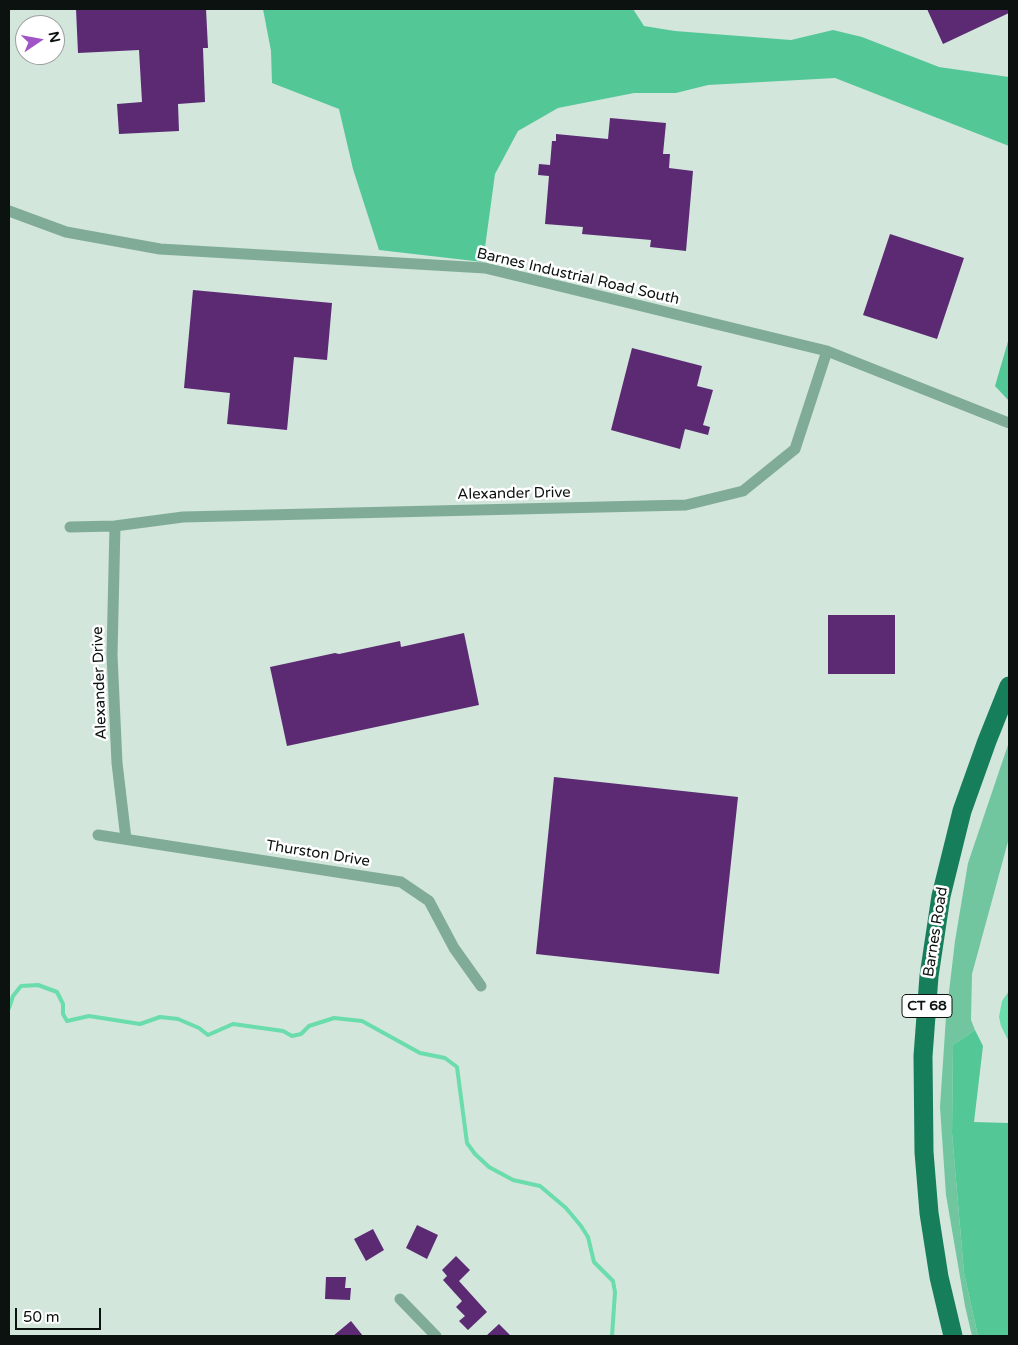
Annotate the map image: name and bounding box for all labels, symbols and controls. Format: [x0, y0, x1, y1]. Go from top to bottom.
north arrow [15, 15, 65, 65]
text: N [45, 30, 64, 44]
street label: Barnes Industrial Road South [475, 245, 681, 309]
street label: Alexander Drive [457, 484, 571, 504]
street label: Alexander Drive [89, 626, 111, 740]
street label: Thurston Drive [265, 837, 371, 871]
street label: Barnes Road [920, 886, 952, 978]
road number: CT 68 [902, 994, 952, 1018]
scale bar [18, 1298, 104, 1330]
text: 50 m [23, 1308, 60, 1326]

